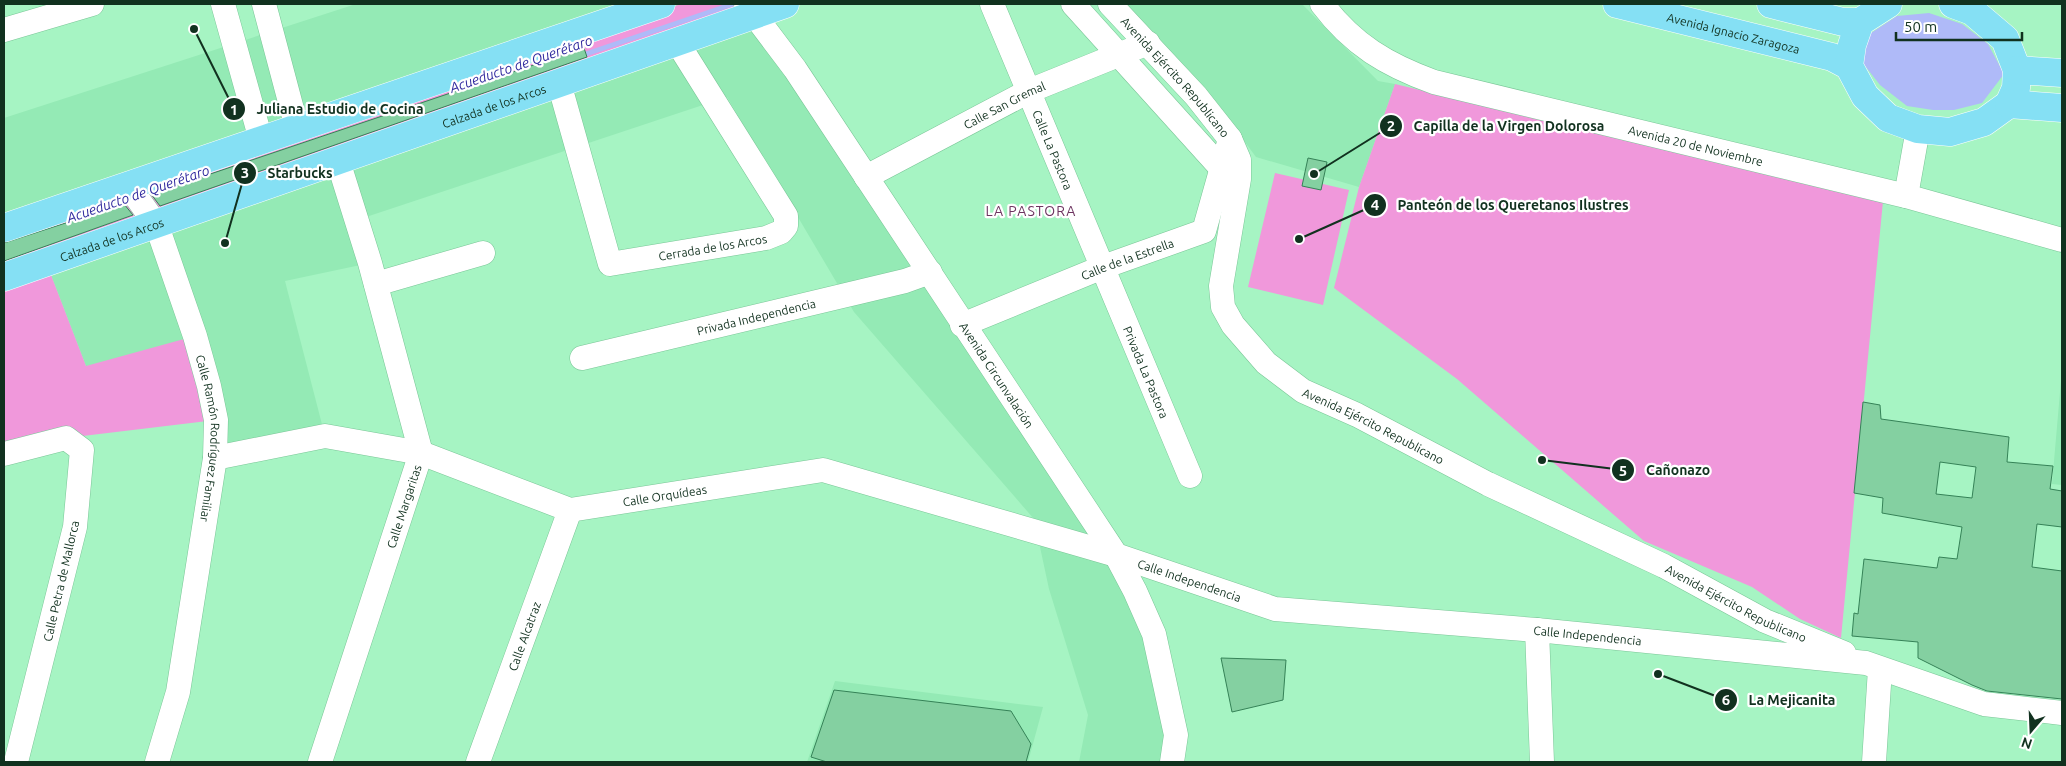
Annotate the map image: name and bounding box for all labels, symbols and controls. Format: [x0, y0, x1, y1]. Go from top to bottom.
street label: Avenida Ignacio Zaragoza [1666, 10, 1801, 55]
scale bar [1896, 10, 2022, 42]
street label: Avenida Ejército Republicano [1119, 14, 1232, 139]
text: 50 m [1904, 18, 1937, 35]
water label: Acueducto de Querétaro [447, 32, 595, 97]
street label: Calle San Gremal [961, 79, 1047, 131]
street label: Calzada de los Arcos [440, 82, 548, 130]
callout: Juliana Estudio de Cocina [222, 95, 434, 124]
text: 1 [230, 101, 238, 118]
text: Juliana Estudio de Cocina [256, 101, 424, 117]
street label: Calle La Pastora [1031, 108, 1076, 191]
callout: Capilla de la Virgen Dolorosa [1379, 111, 1615, 140]
text: 2 [1387, 117, 1395, 134]
text: Capilla de la Virgen Dolorosa [1414, 118, 1604, 134]
street label: Avenida 20 de Noviembre [1627, 123, 1764, 168]
callout: Starbucks [232, 158, 342, 187]
water label: Acueducto de Querétaro [64, 162, 212, 227]
text: 3 [241, 164, 249, 181]
text: Starbucks [267, 165, 333, 181]
callout: Panteón de los Queretanos Ilustres [1362, 190, 1638, 219]
text: 4 [1371, 196, 1379, 213]
text: Panteón de los Queretanos Ilustres [1397, 197, 1629, 213]
district label: LA PASTORA [986, 203, 1076, 219]
street label: Calzada de los Arcos [58, 215, 165, 264]
street label: Cerrada de los Arcos [657, 231, 768, 262]
street label: Calle de la Estrella [1079, 236, 1175, 282]
street label: Privada Independencia [695, 296, 817, 337]
street label: Avenida Circunvalación [958, 320, 1037, 430]
street label: Privada La Pastora [1121, 324, 1171, 420]
street label: Calle Ramón Rodríguez Familiar [194, 353, 222, 523]
street label: Avenida Ejército Republicano [1301, 385, 1446, 466]
callout: Cañonazo [1611, 456, 1720, 485]
text: 5 [1619, 462, 1627, 479]
text: Cañonazo [1646, 462, 1710, 478]
street label: Calle Margaritas [384, 463, 423, 550]
street label: Calle Orquídeas [622, 482, 708, 508]
street label: Calle Petra de Mallorca [41, 519, 81, 643]
street label: Calle Independencia [1136, 556, 1243, 604]
street label: Avenida Ejército Republicano [1664, 562, 1809, 644]
street label: Calle Alcatraz [505, 599, 543, 673]
street label: Calle Independencia [1533, 623, 1642, 647]
callout: La Mejicanita [1713, 685, 1845, 714]
text: 6 [1722, 691, 1730, 708]
text: La Mejicanita [1749, 692, 1835, 708]
north arrow [2006, 706, 2056, 756]
text: N [2019, 734, 2034, 753]

